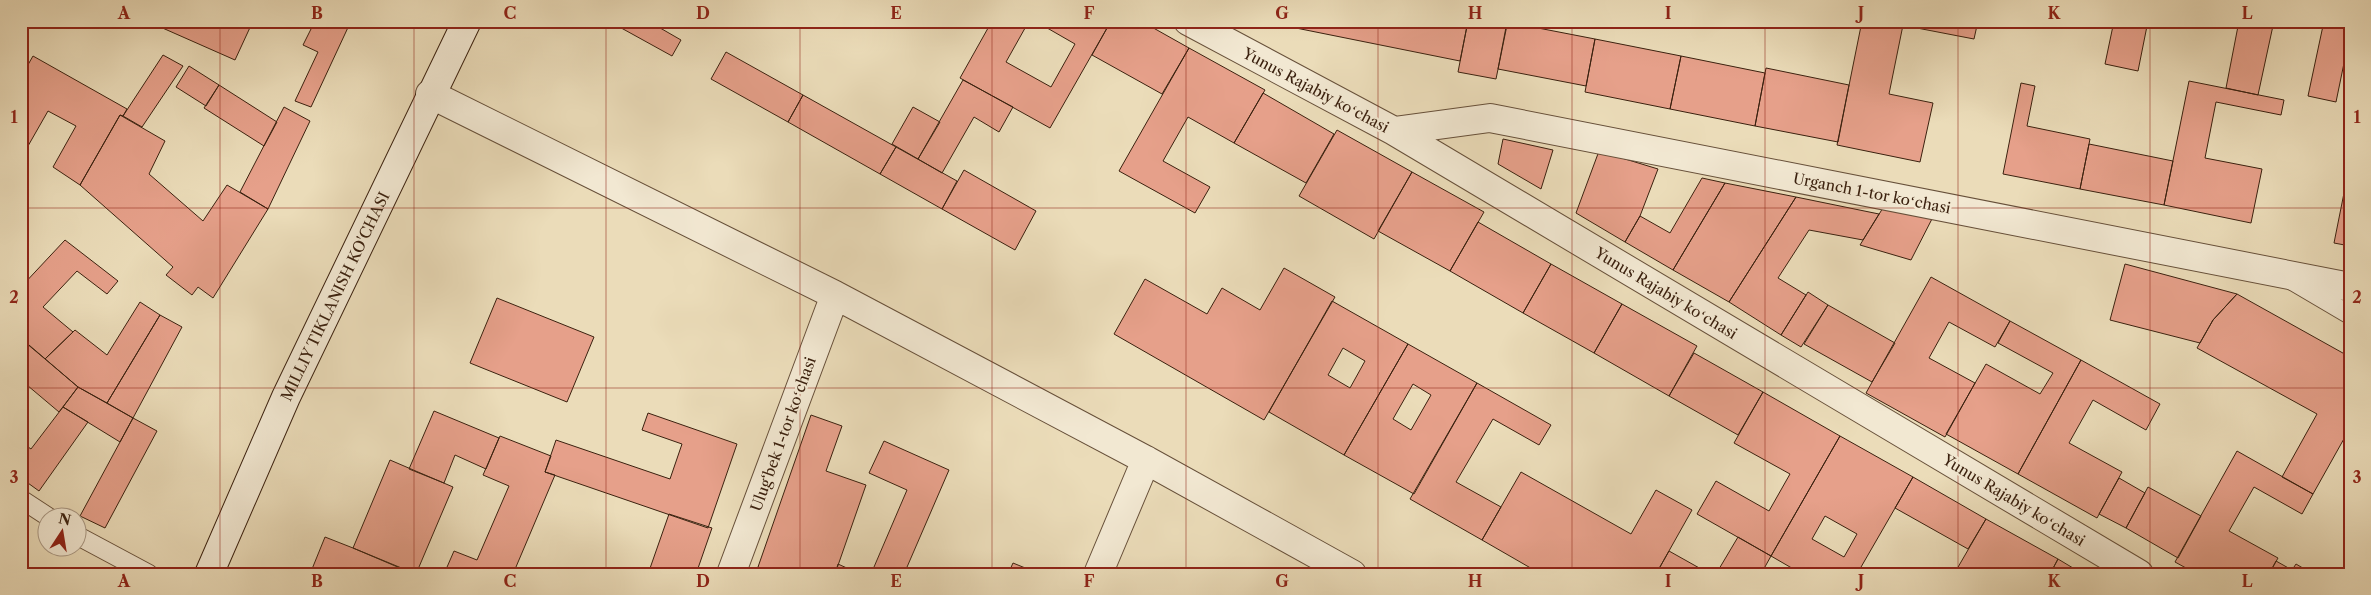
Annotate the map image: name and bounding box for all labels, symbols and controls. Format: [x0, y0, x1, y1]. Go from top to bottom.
text: A [117, 3, 131, 23]
text: B [311, 3, 323, 23]
text: C [504, 3, 516, 23]
text: D [696, 3, 710, 23]
text: E [890, 3, 902, 23]
text: F [1084, 3, 1095, 23]
text: G [1275, 3, 1289, 23]
text: H [1468, 3, 1482, 23]
text: I [1665, 3, 1672, 23]
text: J [1855, 3, 1864, 23]
text: K [2048, 3, 2062, 23]
text: L [2241, 3, 2253, 23]
street label: Yunus Rajabiy koʻchasi [1239, 43, 1393, 137]
text: 1 [10, 107, 18, 127]
text: 1 [2353, 107, 2361, 127]
street label: Urganch 1-tor koʻchasi [1792, 168, 1953, 218]
street label: MILLIY TIKLANISH KO'CHASI [276, 188, 393, 404]
street label: Yunus Rajabiy koʻchasi [1590, 242, 1741, 343]
text: 2 [9, 287, 19, 307]
text: 2 [2352, 287, 2362, 307]
street label: Ulug‘bek 1-tor koʻchasi [746, 354, 820, 514]
street label: Yunus Rajabiy koʻchasi [1938, 449, 2089, 550]
text: 3 [9, 467, 19, 487]
text: 3 [2352, 467, 2362, 487]
north arrow [38, 508, 88, 558]
text: N [57, 509, 73, 529]
text: A [117, 571, 131, 591]
text: B [311, 571, 323, 591]
text: C [504, 571, 516, 591]
text: D [696, 571, 710, 591]
text: E [890, 571, 902, 591]
text: F [1084, 571, 1095, 591]
text: G [1275, 571, 1289, 591]
text: H [1468, 571, 1482, 591]
text: I [1665, 571, 1672, 591]
text: J [1855, 571, 1864, 591]
text: K [2048, 571, 2062, 591]
text: L [2241, 571, 2253, 591]

